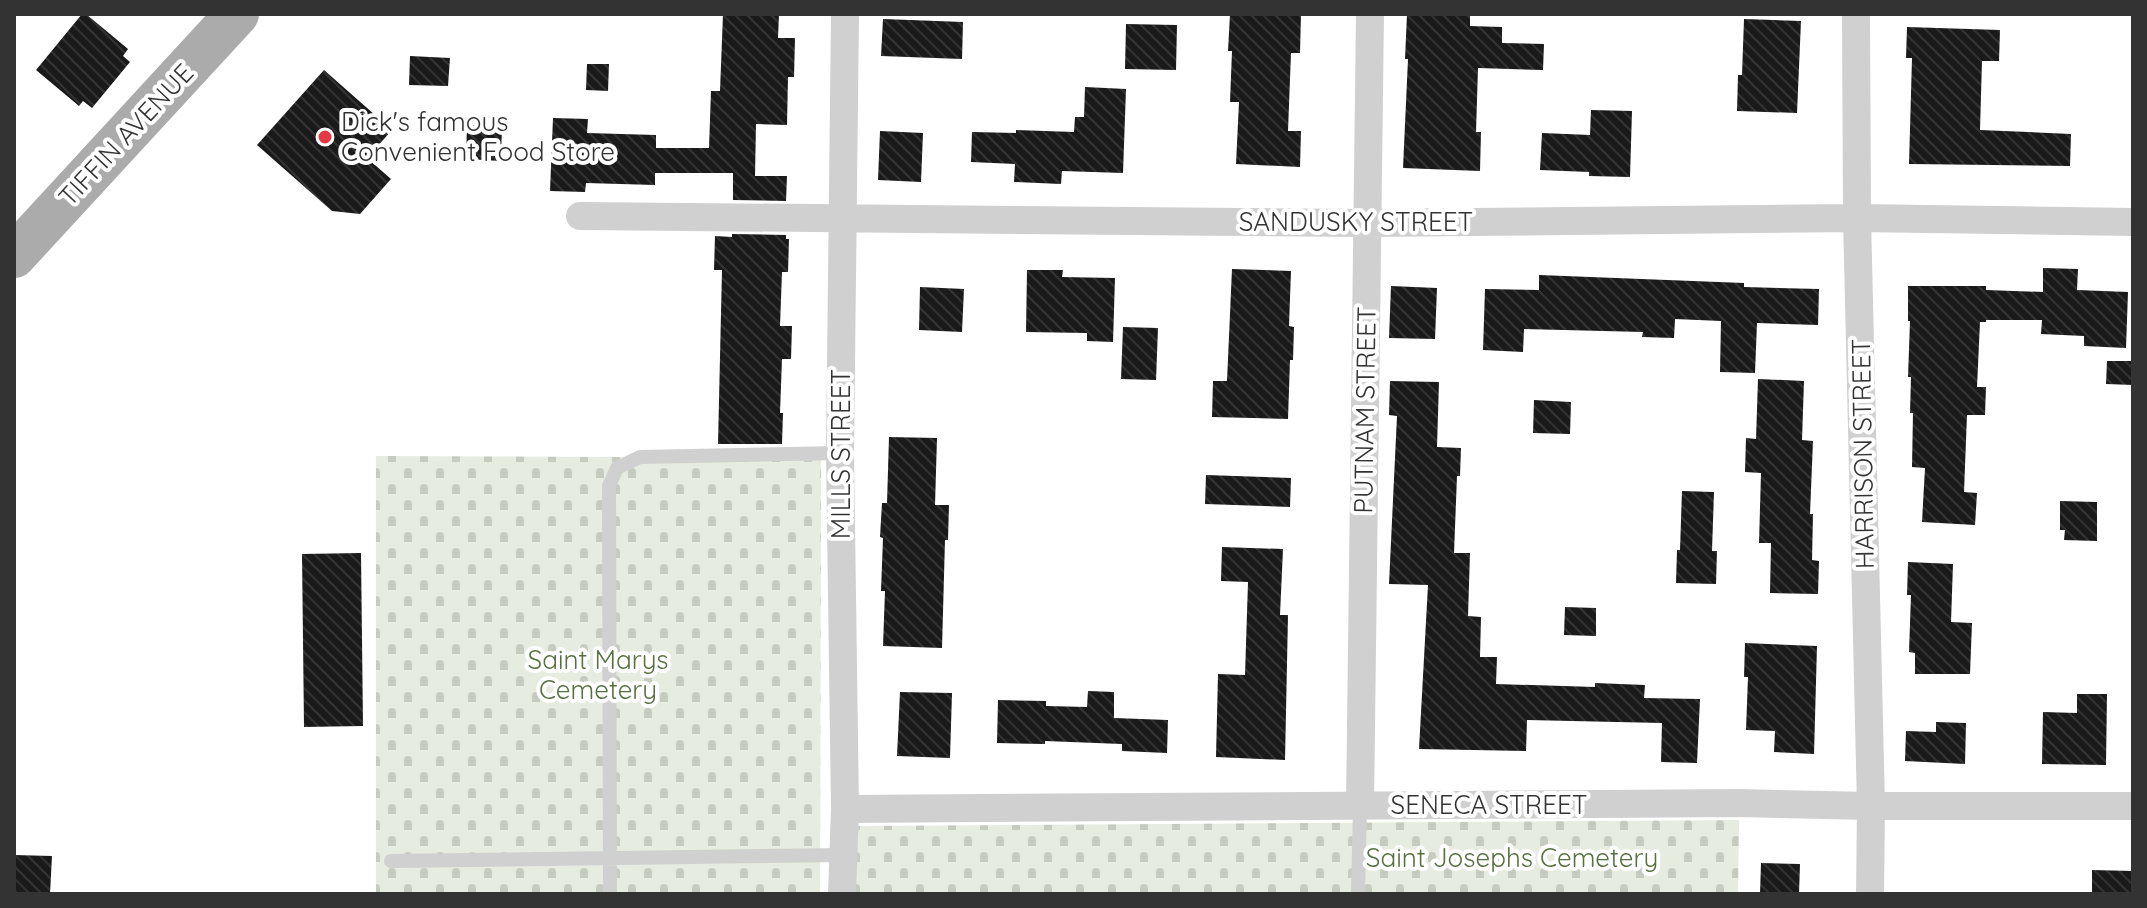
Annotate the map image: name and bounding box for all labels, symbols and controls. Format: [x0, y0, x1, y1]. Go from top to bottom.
street label: TIFFIN AVENUE [51, 57, 200, 213]
place label: Dick's famous Convenient Food Store [341, 105, 615, 168]
marker: Dick's famous Convenient Food Store [316, 128, 334, 146]
street label: SANDUSKY STREET [1239, 205, 1473, 238]
street label: PUTNAM STREET [1346, 306, 1383, 514]
street label: HARRISON STREET [1844, 339, 1881, 569]
street label: MILLS STREET [824, 369, 857, 539]
park label: Saint Marys Cemetery [528, 643, 668, 706]
street label: SENECA STREET [1391, 788, 1587, 821]
park label: Saint Josephs Cemetery [1366, 841, 1658, 874]

